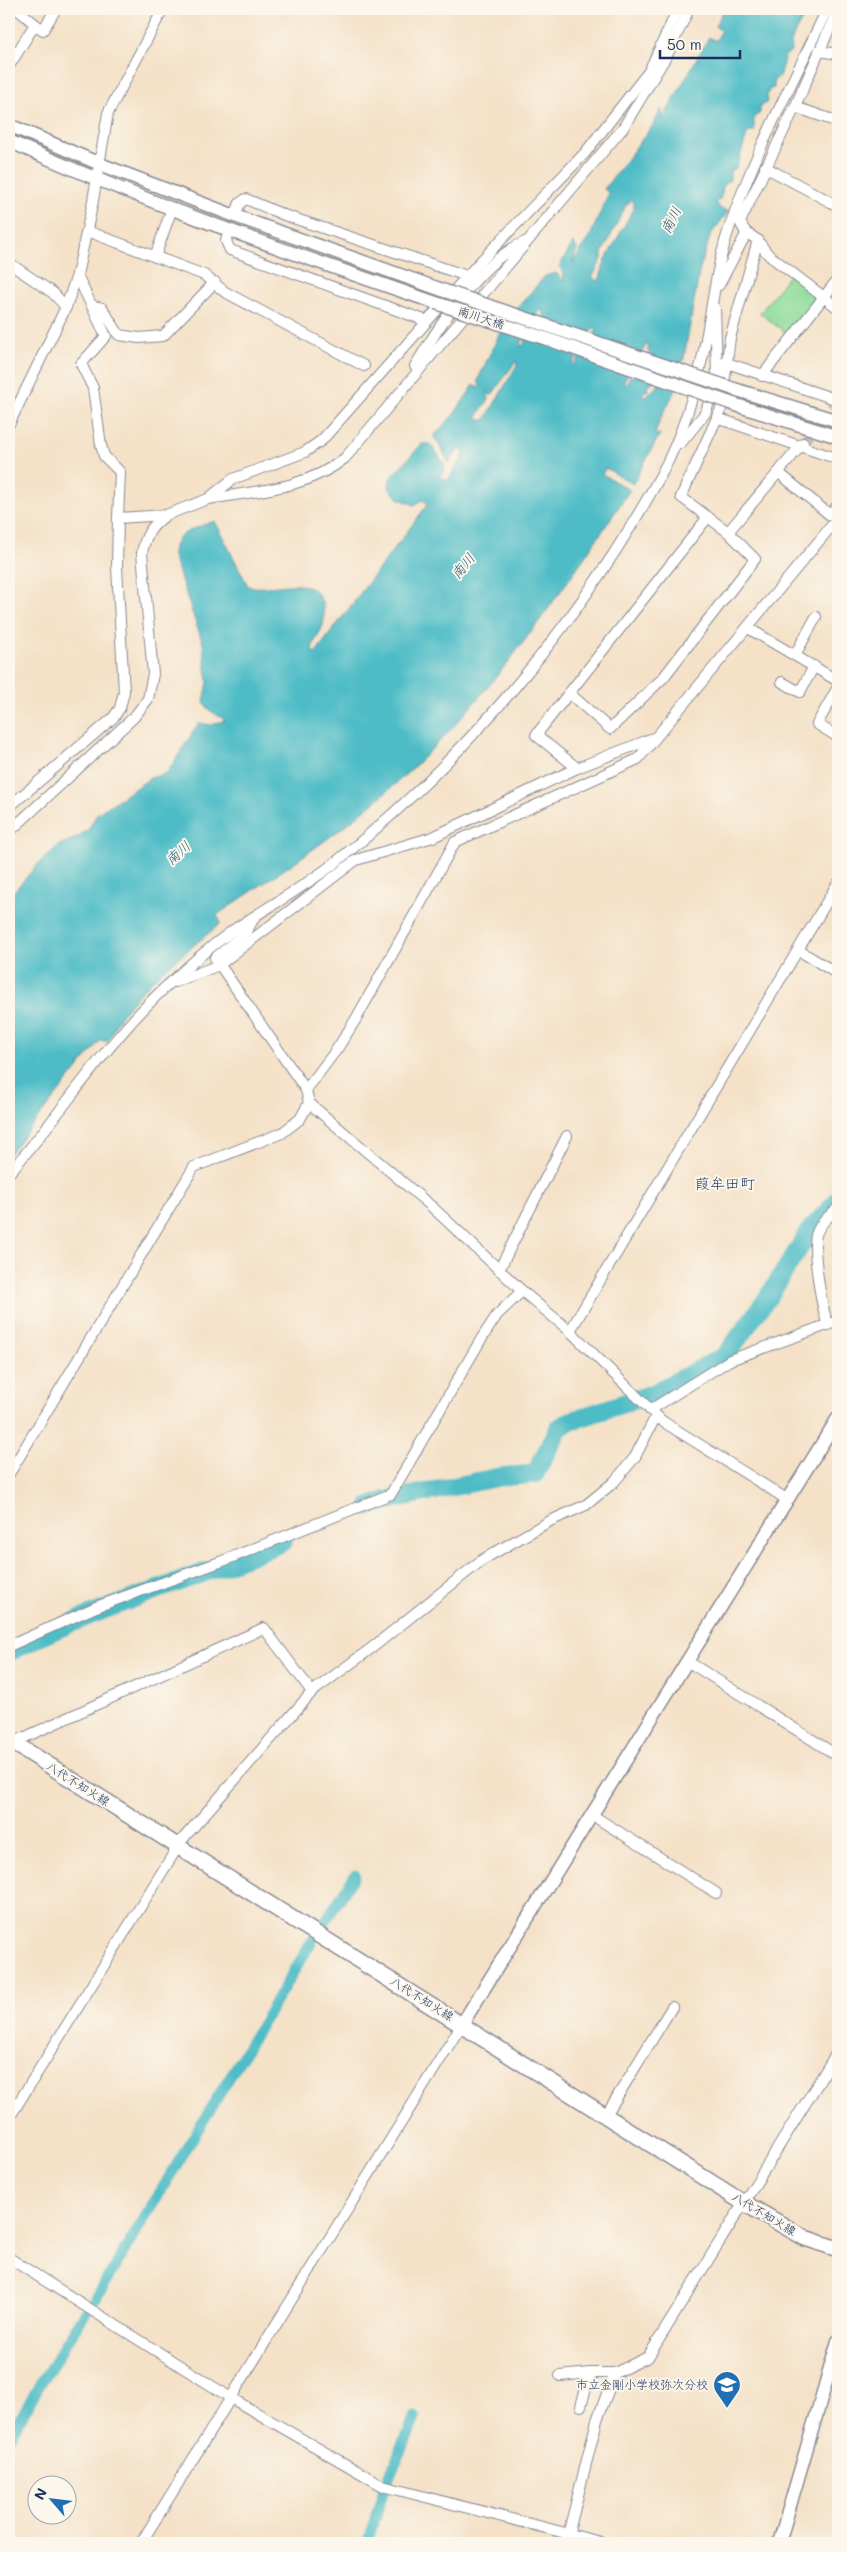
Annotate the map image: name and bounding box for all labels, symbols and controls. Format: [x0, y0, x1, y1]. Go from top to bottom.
scale bar [660, 28, 740, 60]
text: 50 m [667, 34, 702, 54]
water label: 南川 [656, 203, 685, 237]
street label: 南川大橋 [456, 302, 507, 332]
water label: 南川 [446, 549, 479, 583]
water label: 南川 [161, 836, 194, 869]
district label: 葭牟田町 [695, 1173, 756, 1193]
street label: 八代不知火線 [44, 1757, 113, 1809]
street label: 八代不知火線 [388, 1972, 457, 2024]
street label: 八代不知火線 [730, 2188, 800, 2239]
school or university icon: 市立金剛小学校弥次分校 [712, 2370, 742, 2409]
place label: 市立金剛小学校弥次分校 [576, 2376, 708, 2392]
north arrow [28, 2474, 78, 2524]
text: N [29, 2485, 51, 2503]

